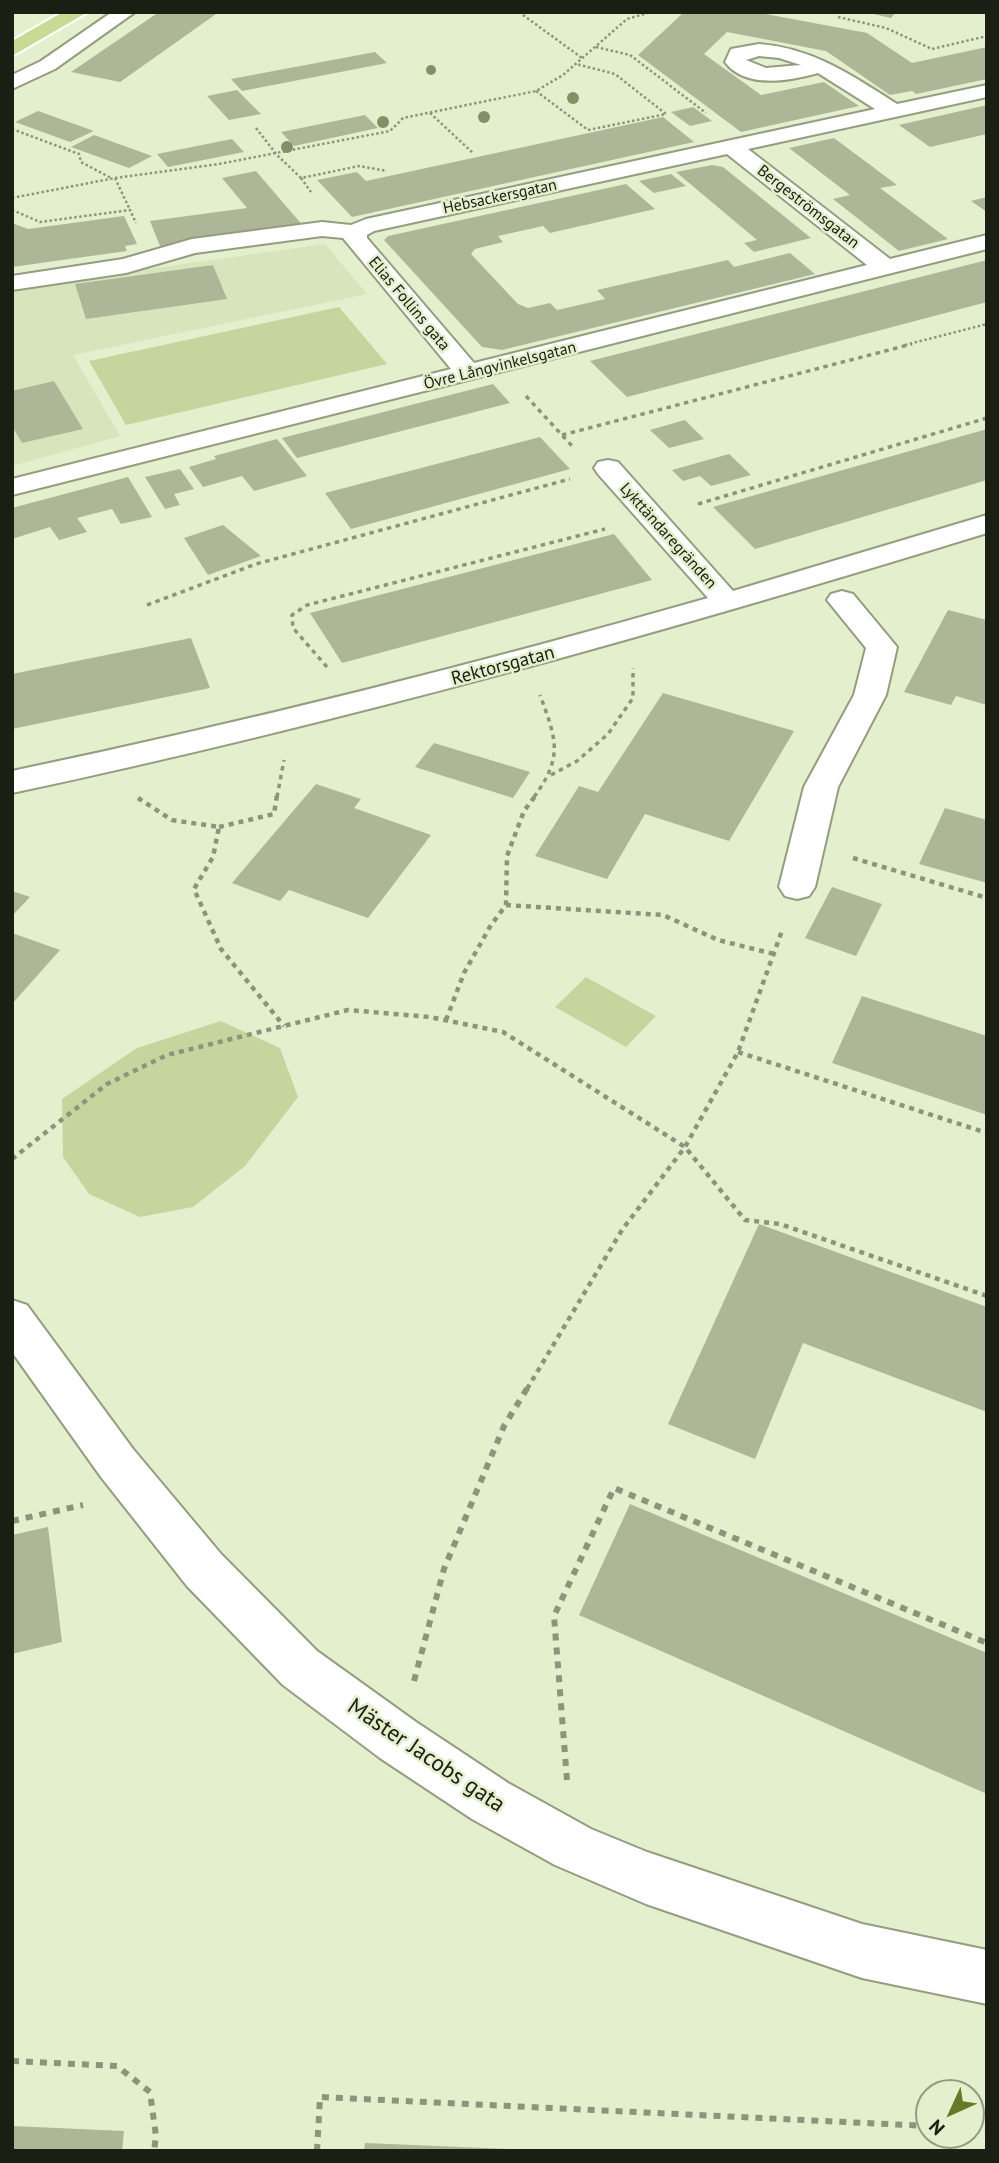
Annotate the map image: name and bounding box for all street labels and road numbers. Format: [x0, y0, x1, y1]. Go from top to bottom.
street label: Bergeströmsgatan [753, 161, 863, 253]
street label: Hebsackersgatan [441, 176, 559, 218]
street label: Elias Follins gata [364, 253, 454, 355]
street label: Övre Långvinkelsgatan [422, 338, 578, 394]
street label: Lykttändaregränden [616, 479, 720, 593]
street label: Rektorsgatan [449, 641, 557, 691]
street label: Mäster Jacobs gata [342, 1693, 510, 1819]

